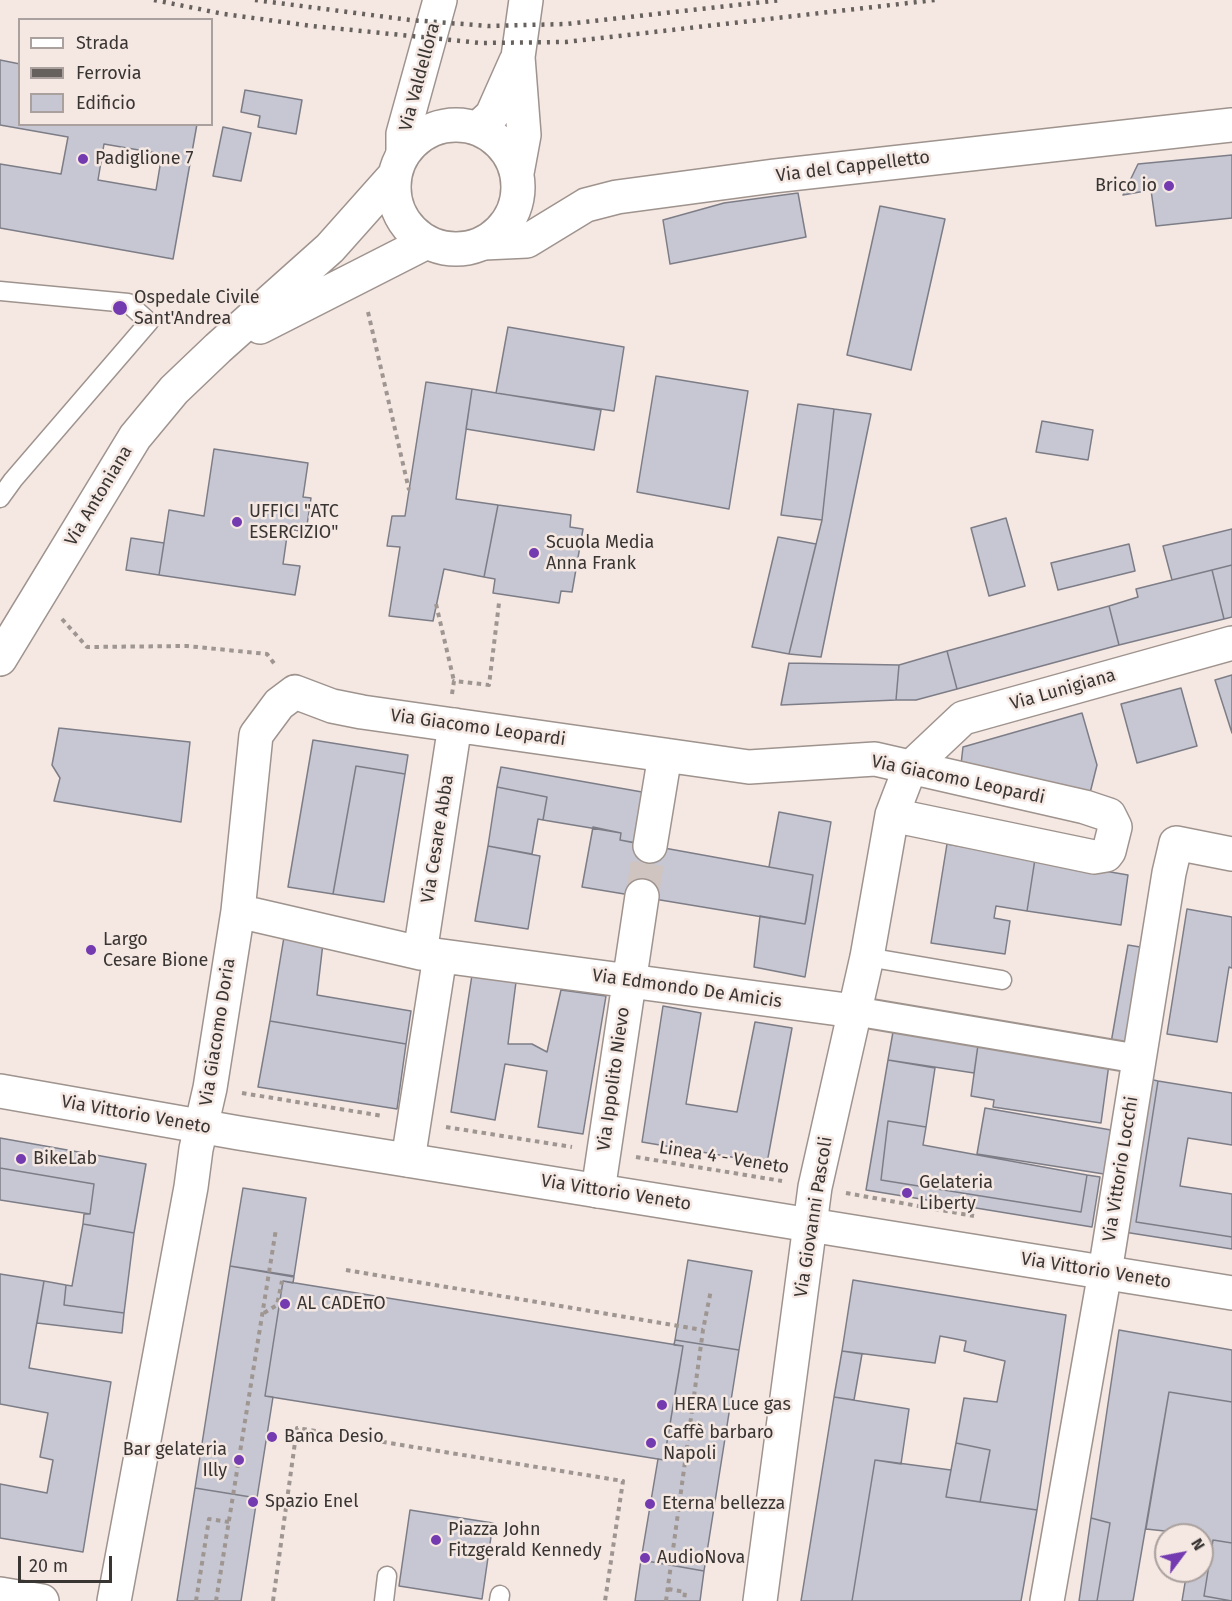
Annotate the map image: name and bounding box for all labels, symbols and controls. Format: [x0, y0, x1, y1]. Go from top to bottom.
legend [18, 18, 213, 126]
street label: Via Valdellora [395, 20, 445, 134]
text: Strada [76, 32, 129, 54]
text: Ferrovia [76, 62, 142, 84]
text: Edificio [76, 92, 136, 114]
street label: Via del Cappelletto [775, 147, 931, 187]
place label: Padiglione 7 [95, 148, 193, 170]
marker: Padiglione 7 [76, 152, 90, 166]
place label: Brico io [1095, 175, 1157, 197]
marker: Brico io [1162, 179, 1176, 193]
place label: Ospedale Civile Sant'Andrea [134, 287, 260, 330]
marker: Ospedale Civile Sant'Andrea [111, 299, 129, 317]
street label: Via Antoniana [61, 442, 137, 550]
place label: UFFICI "ATC ESERCIZIO" [249, 501, 339, 544]
marker: UFFICI "ATC ESERCIZIO" [230, 515, 244, 529]
place label: Scuola Media Anna Frank [546, 532, 654, 574]
marker: Scuola Media Anna Frank [527, 546, 541, 560]
street label: Via Lunigiana [1008, 665, 1118, 715]
street label: Via Giacomo Leopardi [389, 705, 567, 751]
street label: Via Giacomo Leopardi [869, 751, 1047, 809]
street label: Via Cesare Abba [417, 773, 459, 905]
place label: Largo Cesare Bione [103, 929, 208, 972]
marker: Largo Cesare Bione [84, 943, 98, 957]
street label: Via Giacomo Doria [196, 957, 240, 1107]
street label: Via Edmondo De Amicis [591, 965, 783, 1013]
street label: Via Ippolito Nievo [593, 1006, 635, 1152]
street label: Via Vittorio Veneto [59, 1091, 213, 1139]
street label: Via Vittorio Locchi [1099, 1095, 1143, 1243]
street label: Via Giovanni Pascoli [791, 1135, 837, 1299]
street label: Linea 4 - Veneto [657, 1137, 791, 1179]
place label: BikeLab [33, 1148, 97, 1170]
marker: BikeLab [14, 1152, 28, 1166]
street label: Via Vittorio Veneto [539, 1170, 693, 1216]
place label: Gelateria Liberty [919, 1172, 993, 1214]
marker: Gelateria Liberty [900, 1186, 914, 1200]
street label: Via Vittorio Veneto [1019, 1248, 1173, 1294]
place label: AL CADEπO [297, 1293, 386, 1315]
marker: AL CADEπO [278, 1297, 292, 1311]
place label: HERA Luce gas [674, 1394, 791, 1416]
marker: HERA Luce gas [655, 1398, 669, 1412]
place label: Caffè barbaro Napoli [663, 1422, 774, 1464]
place label: Banca Desio [284, 1426, 384, 1448]
marker: Banca Desio [265, 1430, 279, 1444]
marker: Caffè barbaro Napoli [644, 1436, 658, 1450]
place label: Bar gelateria Illy [123, 1439, 227, 1482]
marker: Bar gelateria Illy [232, 1453, 246, 1467]
place label: Spazio Enel [265, 1491, 358, 1513]
place label: Eterna bellezza [662, 1493, 785, 1515]
marker: Spazio Enel [246, 1495, 260, 1509]
marker: Eterna bellezza [643, 1497, 657, 1511]
place label: Piazza John Fitzgerald Kennedy [448, 1519, 602, 1562]
north arrow [1154, 1523, 1214, 1583]
marker: Piazza John Fitzgerald Kennedy [429, 1533, 443, 1547]
text: N [1187, 1535, 1209, 1554]
scale bar [21, 1544, 116, 1582]
place label: AudioNova [657, 1547, 745, 1569]
marker: AudioNova [638, 1551, 652, 1565]
text: 20 m [29, 1555, 68, 1577]

